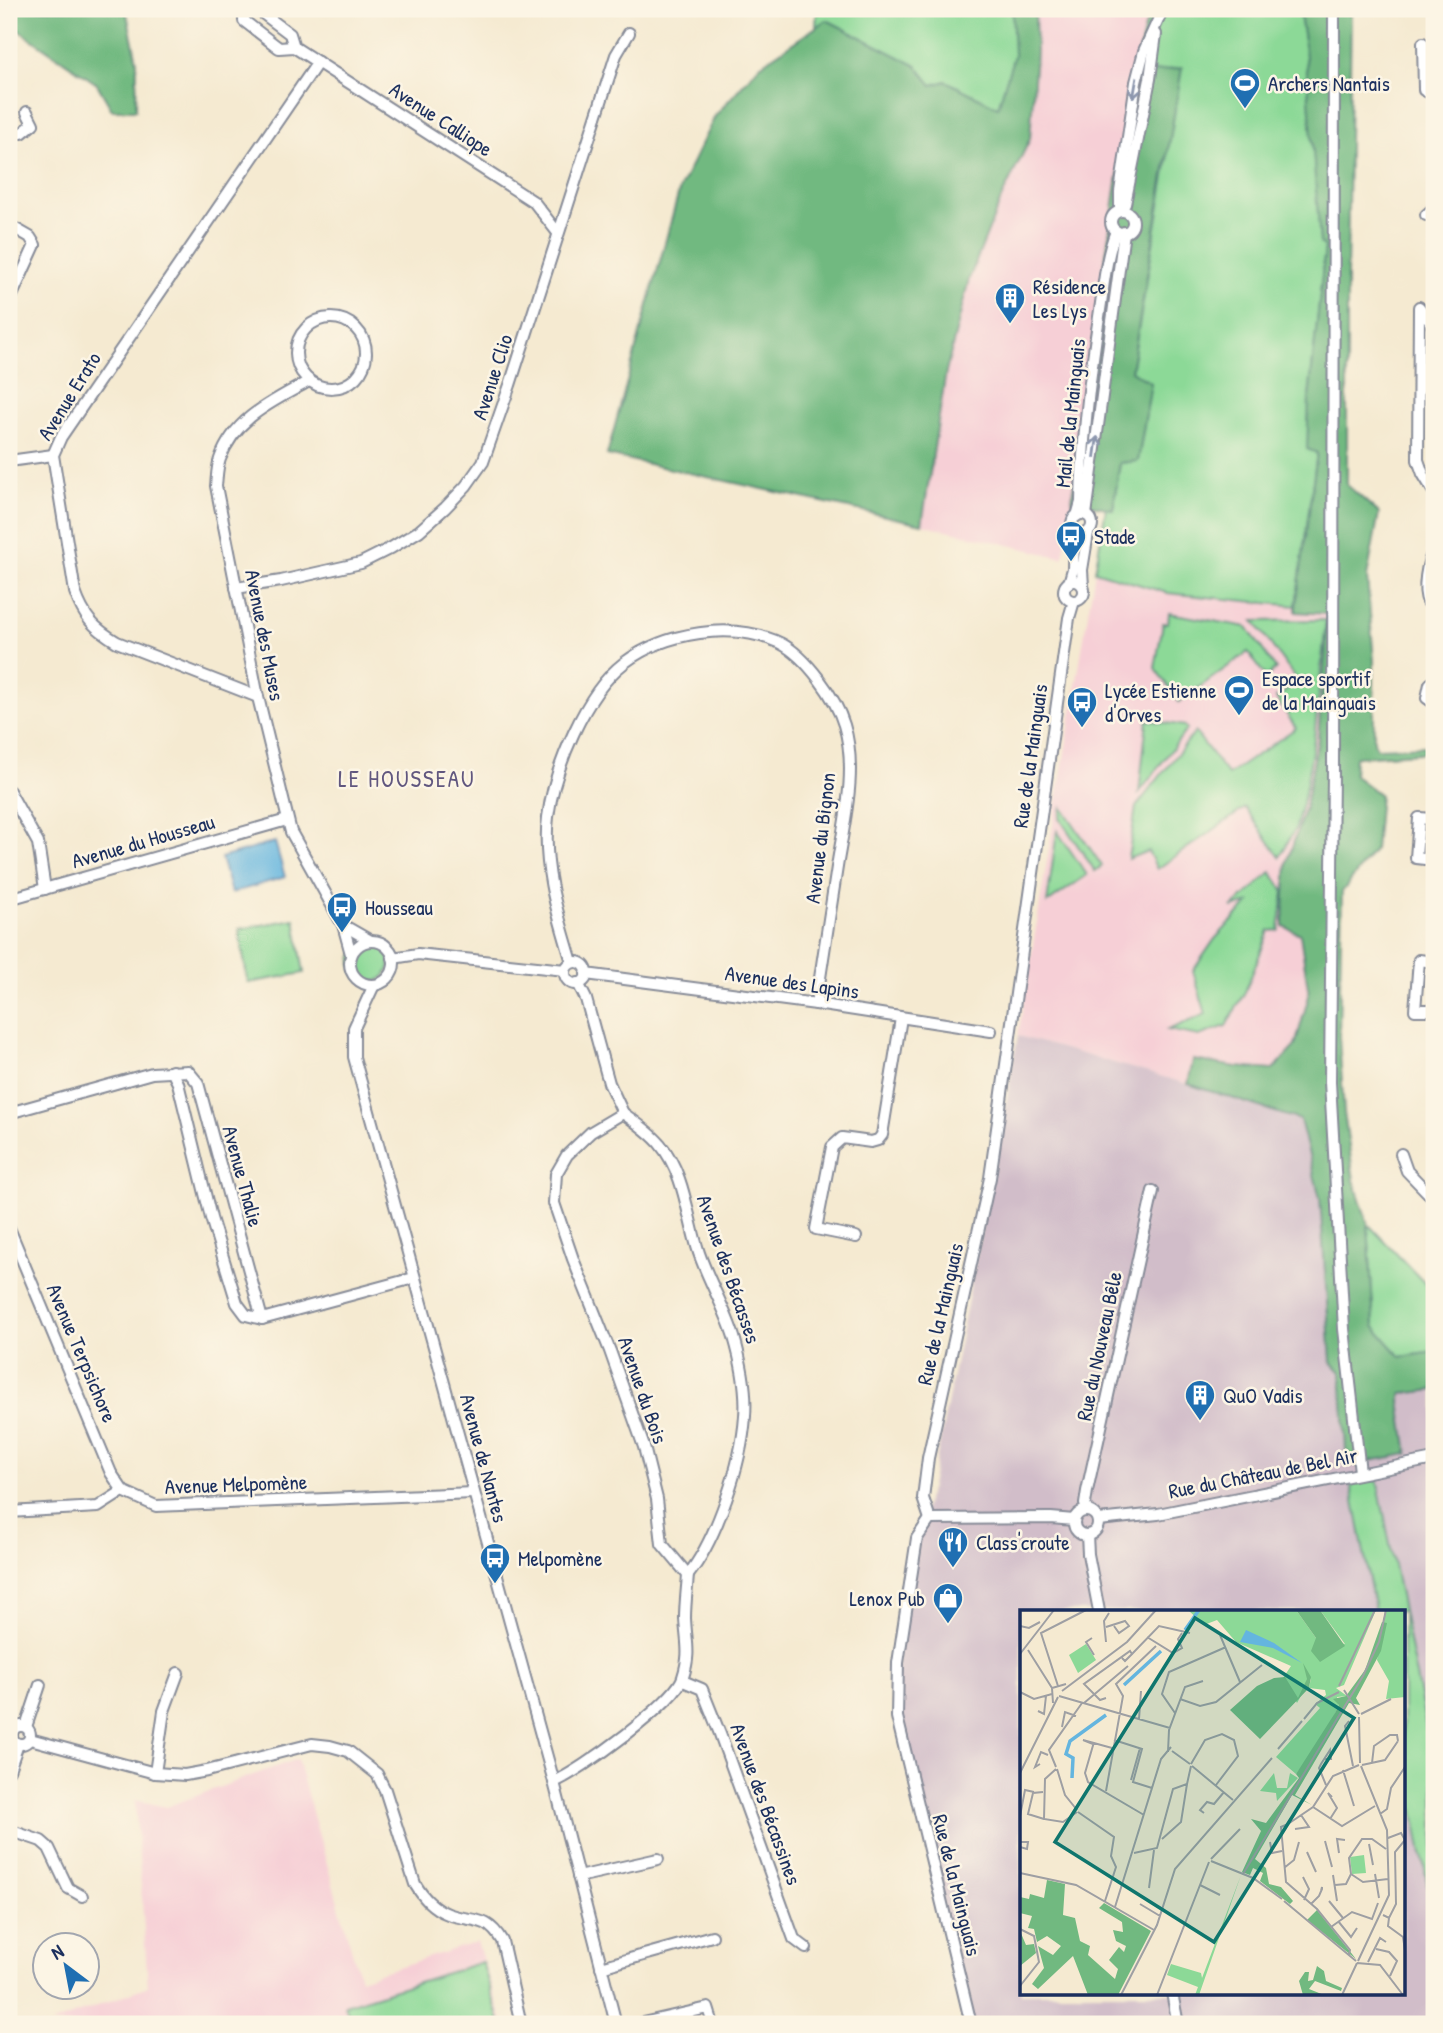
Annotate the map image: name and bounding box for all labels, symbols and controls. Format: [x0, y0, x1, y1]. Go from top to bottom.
sports icon: Archers Nantais [1228, 66, 1262, 110]
place label: Archers Nantais [1268, 69, 1390, 98]
street label: Avenue Calliope [384, 75, 498, 163]
one-way arrow [1128, 76, 1141, 99]
place label: Résidence Les Lys [1033, 272, 1106, 325]
building icon: Résidence Les Lys [993, 281, 1027, 325]
street label: Avenue Clio [465, 331, 519, 423]
street label: Mail de la Mainguais [1048, 337, 1092, 489]
street label: Avenue Erato [30, 346, 108, 446]
one-way arrow [1090, 437, 1103, 459]
bus stop icon: Stade [1054, 519, 1088, 563]
place label: Stade [1094, 522, 1136, 551]
street label: Avenue des Muses [238, 567, 292, 703]
place label: Espace sportif de la Mainguais [1262, 664, 1376, 717]
sports icon: Espace sportif de la Mainguais [1222, 673, 1256, 717]
place label: Lycée Estienne d'Orves [1105, 676, 1216, 729]
street label: Rue de la Mainguais [1006, 682, 1054, 830]
bus stop icon: Lycée Estienne d'Orves [1065, 685, 1099, 729]
district label: LE HOUSSEAU [338, 763, 476, 794]
street label: Avenue du Bignon [798, 771, 842, 905]
street label: Avenue du Housseau [68, 807, 218, 875]
bus stop icon: Housseau [325, 890, 359, 934]
place label: Housseau [365, 893, 433, 922]
street label: Avenue des Lapins [723, 958, 861, 1006]
street label: Avenue Thalie [216, 1122, 270, 1230]
street label: Avenue des Bécasses [690, 1191, 768, 1347]
street label: Rue de la Mainguais [910, 1240, 970, 1388]
street label: Rue du Nouveau Bêle [1069, 1269, 1129, 1423]
street label: Avenue Terpsichore [40, 1279, 124, 1427]
street label: Avenue du Bois [611, 1333, 675, 1447]
building icon: QuO Vadis [1183, 1378, 1217, 1422]
place label: QuO Vadis [1223, 1381, 1303, 1410]
street label: Avenue de Nantes [453, 1390, 515, 1526]
street label: Rue du Château de Bel Air [1166, 1440, 1360, 1506]
street label: Avenue Melpomène [164, 1467, 308, 1501]
restaurant icon: Class'croute [936, 1525, 970, 1569]
place label: Class'croute [976, 1528, 1070, 1557]
bus stop icon: Melpomène [478, 1541, 512, 1585]
place label: Melpomène [518, 1544, 602, 1573]
shop icon: Lenox Pub [931, 1581, 965, 1625]
place label: Lenox Pub [849, 1584, 925, 1613]
inset map [1020, 1610, 1404, 1994]
street label: Avenue des Bécassines [723, 1719, 809, 1889]
street label: Rue de la Mainguais [925, 1811, 989, 1959]
north arrow [32, 1932, 102, 2002]
text: N [46, 1938, 68, 1965]

